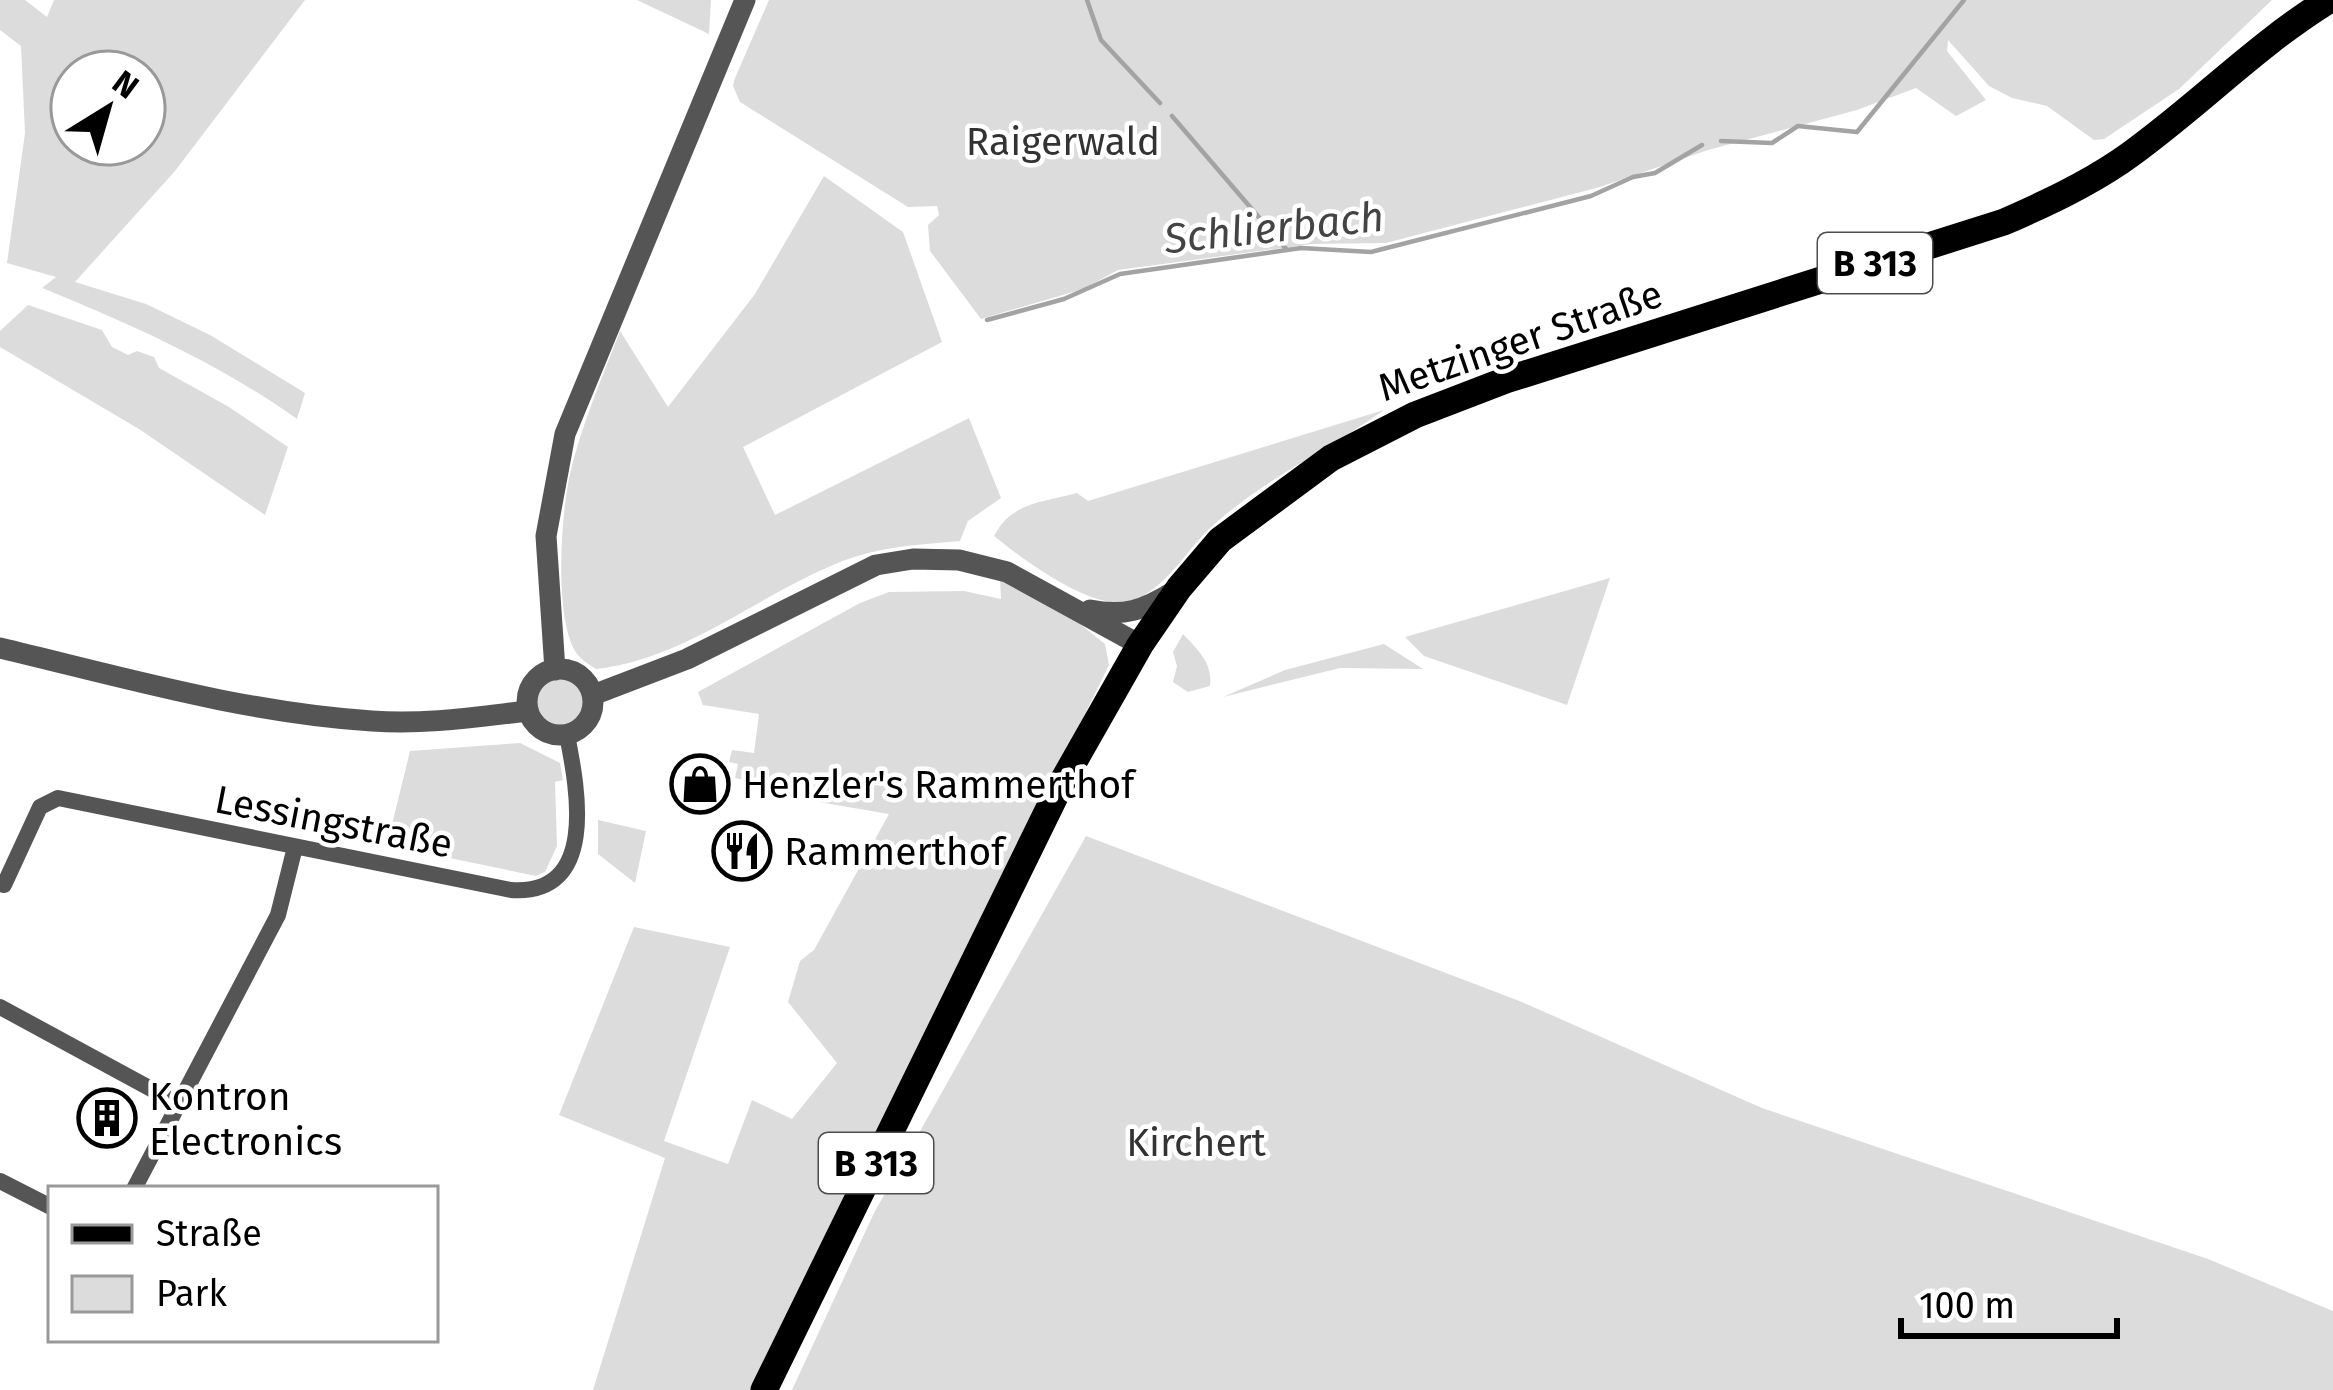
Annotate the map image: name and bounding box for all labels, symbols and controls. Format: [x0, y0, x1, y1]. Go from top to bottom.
north arrow [48, 48, 168, 168]
text: N [105, 62, 146, 107]
park label: Raigerwald [966, 119, 1160, 165]
water label: Schlierbach [1161, 192, 1387, 265]
road number: B 313 [1818, 233, 1932, 293]
street label: Metzinger Straße [1372, 271, 1668, 411]
shop icon: Henzler's Rammerthof [669, 753, 731, 815]
place label: Henzler's Rammerthof [742, 762, 1137, 808]
street label: Lessingstraße [211, 776, 457, 868]
restaurant icon: Rammerthof [711, 820, 773, 882]
place label: Rammerthof [784, 829, 1007, 875]
place label: Kontron Electronics [149, 1074, 342, 1165]
building icon: Kontron Electronics [76, 1087, 138, 1149]
park label: Kirchert [1126, 1120, 1267, 1166]
road number: B 313 [819, 1133, 933, 1193]
legend [48, 1186, 438, 1342]
text: Straße [156, 1212, 262, 1256]
scale bar [1901, 1264, 2117, 1338]
text: Park [156, 1272, 227, 1316]
text: 100 m [1919, 1284, 2015, 1328]

